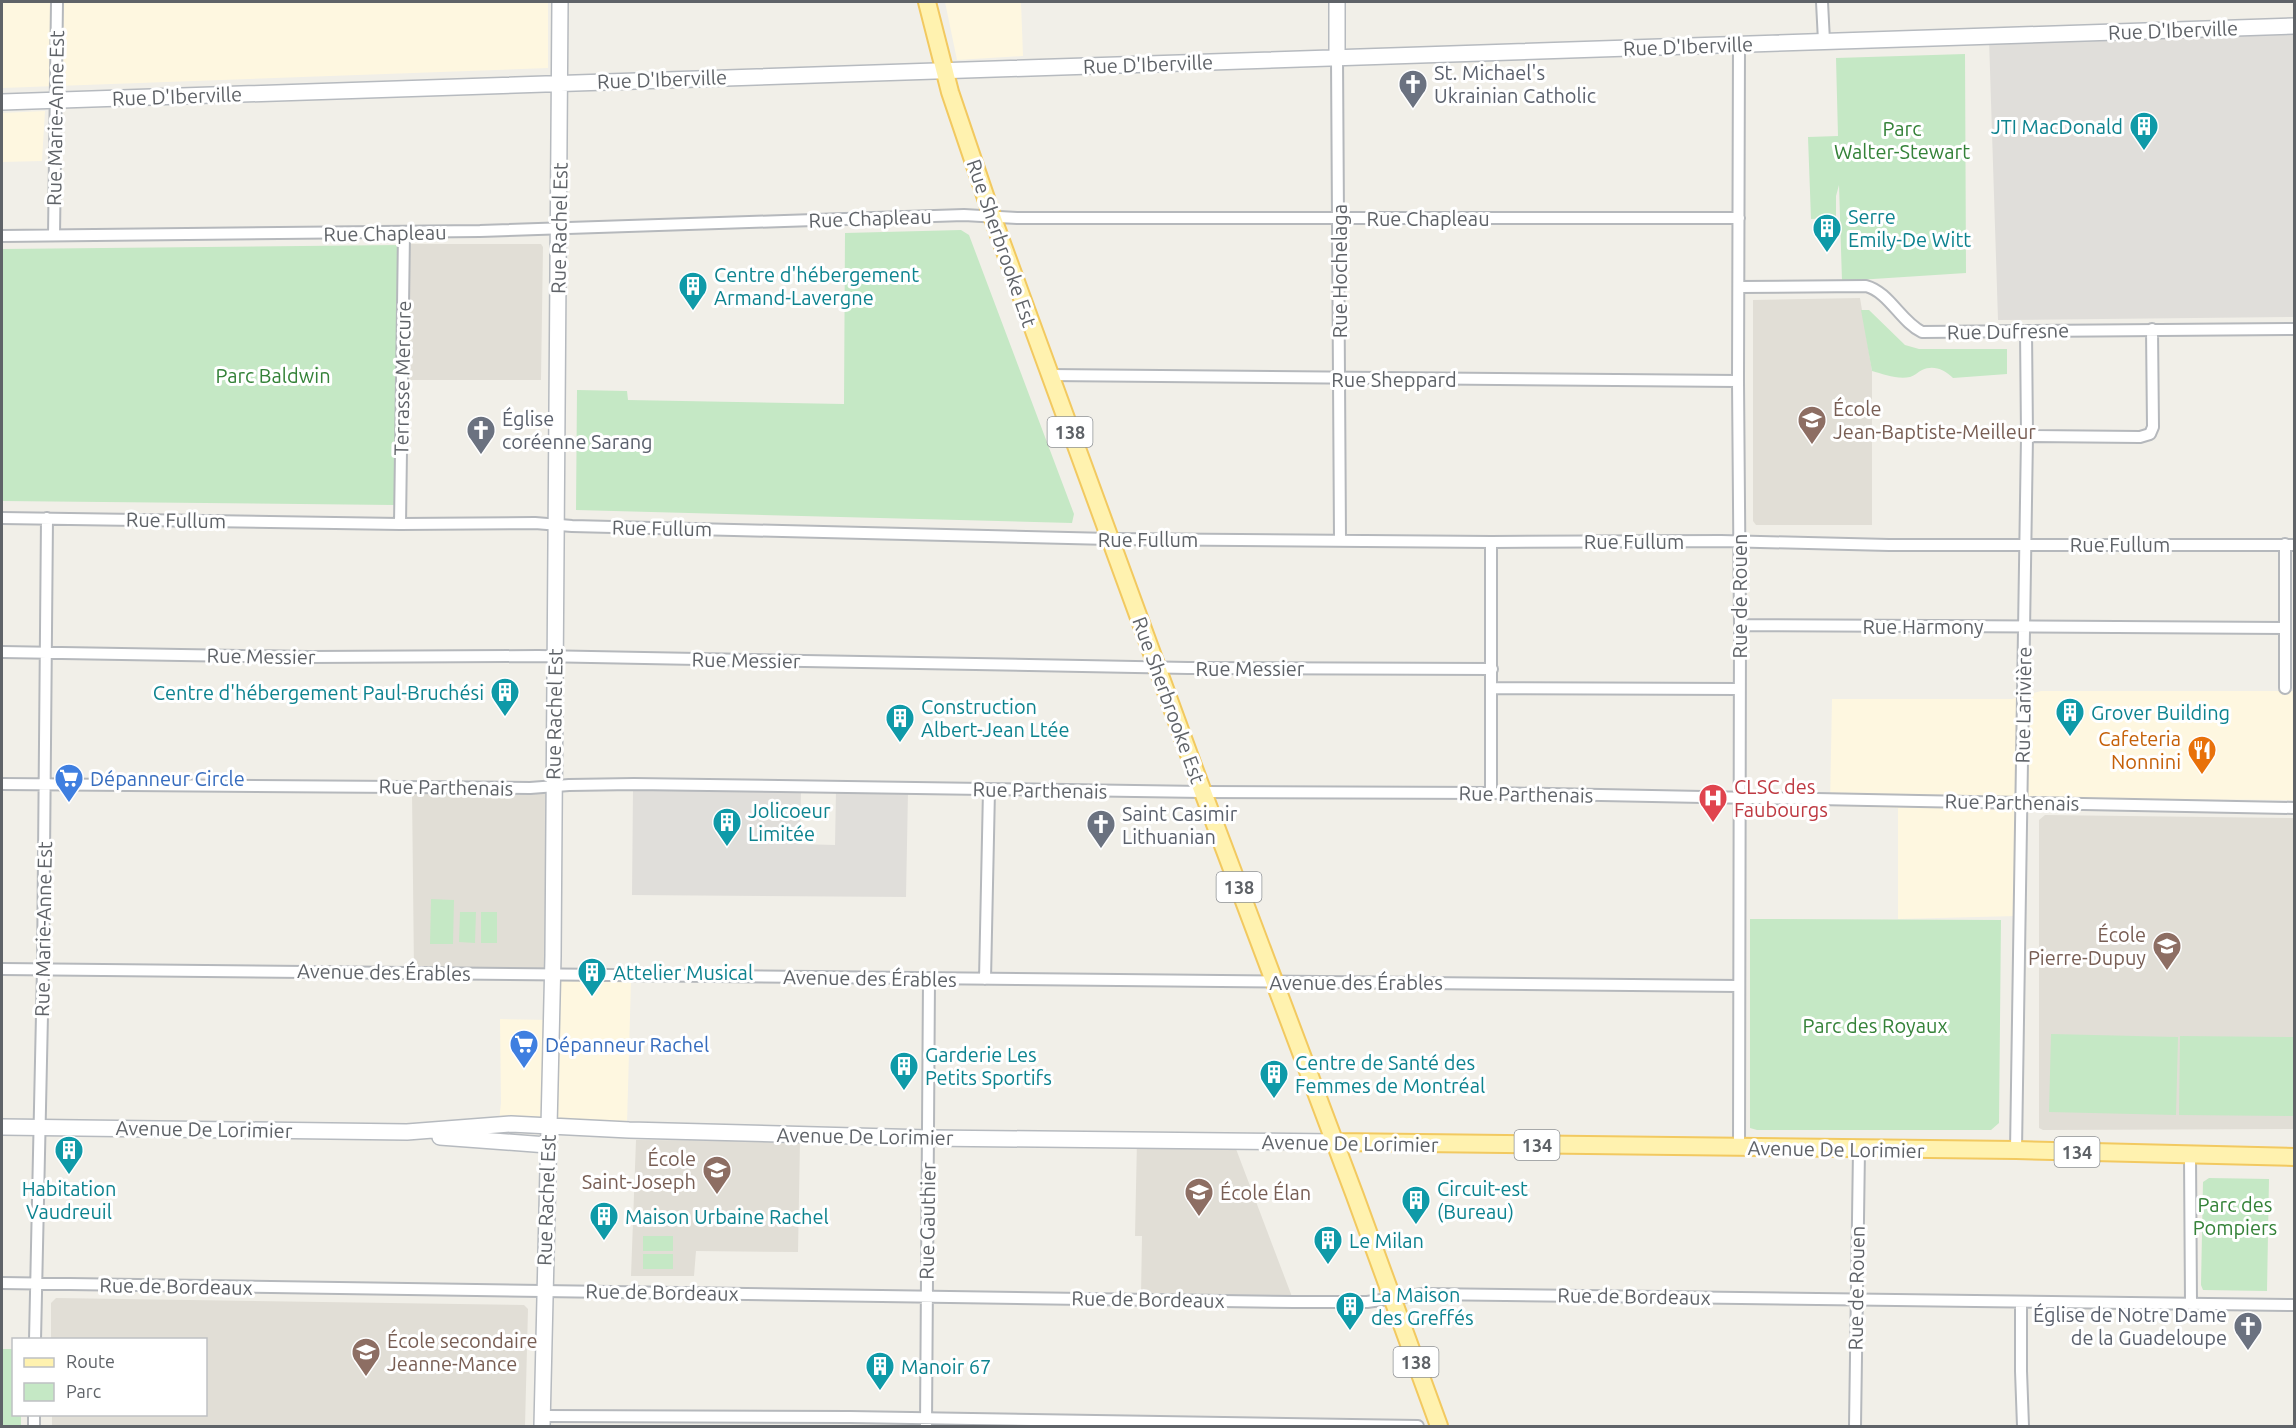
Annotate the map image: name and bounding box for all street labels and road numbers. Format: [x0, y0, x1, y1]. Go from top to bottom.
street label: Rue D'Iberville [2108, 16, 2238, 44]
street label: Rue Marie-Anne Est [42, 30, 68, 206]
street label: Rue D'Iberville [1623, 32, 1753, 60]
street label: Rue D'Iberville [1083, 50, 1213, 78]
street label: Rue D'Iberville [597, 65, 727, 93]
street label: Rue D'Iberville [112, 82, 242, 110]
street label: Rue Sherbrooke Est [963, 156, 1042, 330]
street label: Rue Rachel Est [546, 162, 572, 294]
street label: Rue Chapleau [808, 204, 932, 232]
street label: Rue Hochelaga [1328, 204, 1351, 338]
street label: Rue Chapleau [1366, 207, 1490, 230]
street label: Rue Chapleau [323, 220, 447, 246]
street label: Terrasse Mercure [389, 300, 415, 456]
street label: Rue Dufresne [1947, 318, 2069, 344]
street label: Rue Sheppard [1331, 368, 1457, 391]
road number: 138 [1048, 417, 1092, 447]
street label: Rue Fullum [126, 508, 226, 532]
street label: Rue Fullum [612, 516, 712, 540]
street label: Rue Fullum [1098, 528, 1198, 551]
street label: Rue Fullum [1584, 530, 1684, 553]
street label: Rue Fullum [2070, 533, 2170, 556]
street label: Rue de Rouen [1728, 534, 1751, 658]
street label: Rue Sherbrooke Est [1128, 613, 1210, 787]
street label: Rue Harmony [1862, 615, 1984, 638]
street label: Rue Messier [206, 644, 316, 668]
street label: Rue Larivière [2010, 646, 2036, 764]
street label: Rue Rachel Est [541, 648, 567, 780]
street label: Rue Messier [691, 648, 801, 672]
street label: Rue Messier [1196, 657, 1305, 680]
street label: Rue Parthenais [378, 774, 514, 800]
street label: Rue Parthenais [972, 777, 1108, 803]
street label: Rue Parthenais [1458, 781, 1594, 807]
street label: Rue Parthenais [1944, 789, 2080, 815]
street label: Rue Marie-Anne Est [30, 841, 56, 1017]
road number: 138 [1216, 872, 1262, 902]
street label: Avenue des Érables [297, 959, 471, 985]
street label: Avenue des Érables [783, 965, 957, 991]
street label: Avenue des Érables [1269, 971, 1443, 994]
street label: Avenue De Lorimier [115, 1116, 293, 1142]
street label: Avenue De Lorimier [776, 1123, 954, 1149]
street label: Avenue De Lorimier [1261, 1130, 1439, 1156]
road number: 134 [1514, 1130, 1560, 1160]
street label: Rue Rachel Est [532, 1134, 560, 1266]
street label: Avenue De Lorimier [1747, 1136, 1925, 1162]
road number: 134 [2054, 1137, 2100, 1167]
street label: Rue Gauthier [914, 1162, 940, 1280]
street label: Rue de Rouen [1843, 1225, 1869, 1351]
street label: Rue de Bordeaux [99, 1273, 253, 1299]
street label: Rue de Bordeaux [585, 1279, 739, 1305]
street label: Rue de Bordeaux [1557, 1283, 1711, 1309]
street label: Rue de Bordeaux [1071, 1286, 1225, 1312]
road number: 138 [1394, 1347, 1438, 1377]

